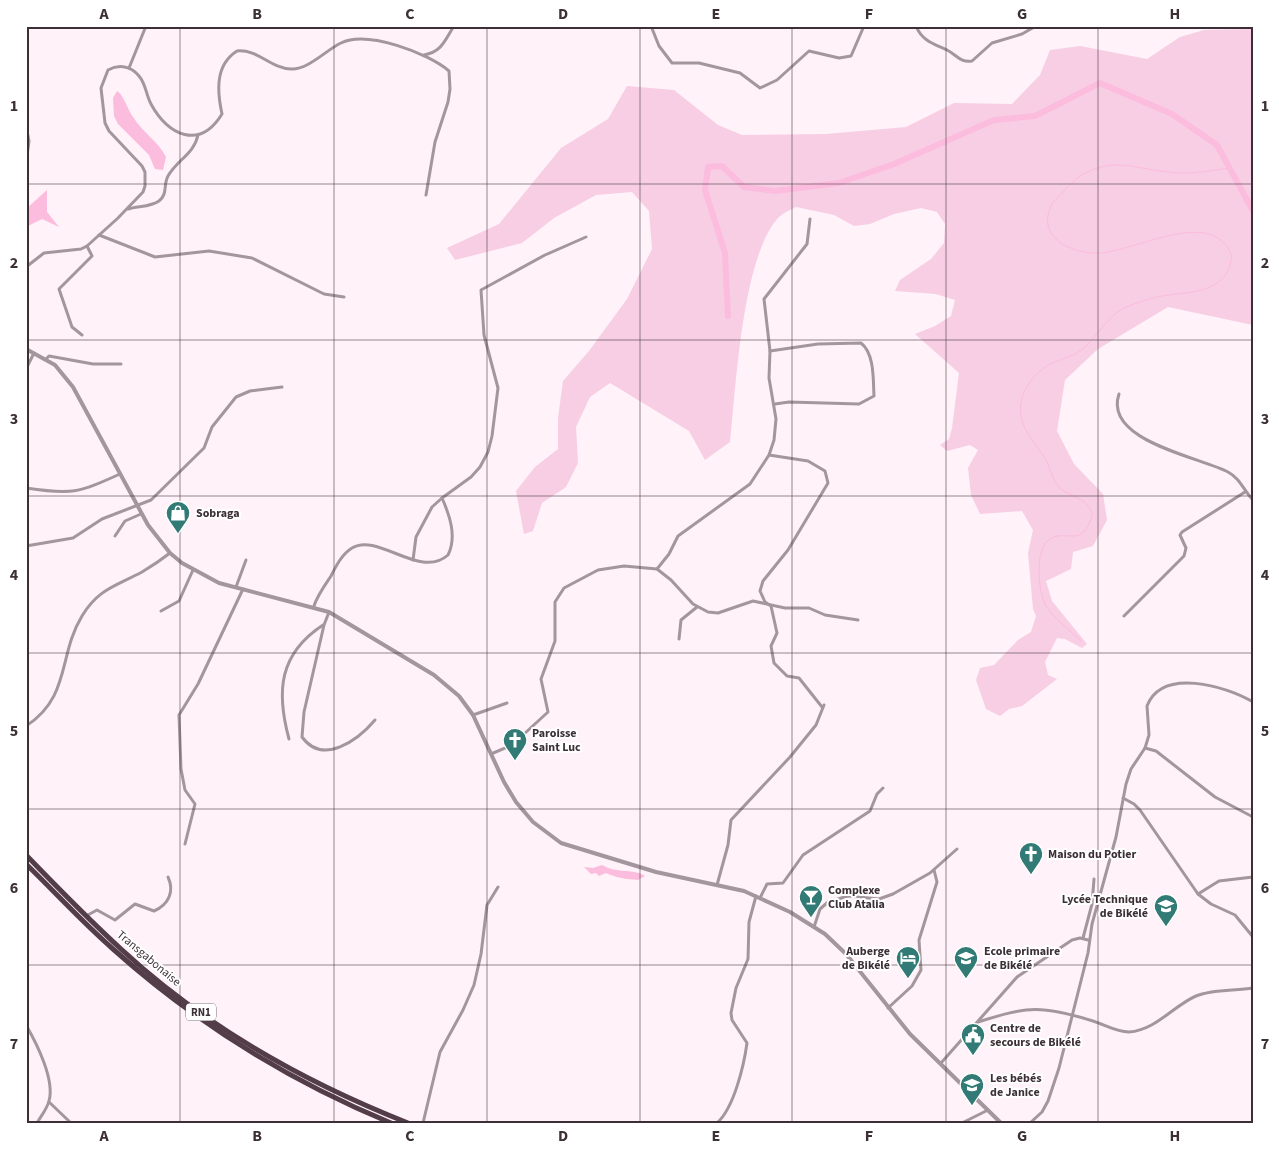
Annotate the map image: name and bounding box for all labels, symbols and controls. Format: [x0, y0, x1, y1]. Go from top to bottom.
text: A [98, 3, 109, 25]
text: B [252, 3, 262, 25]
text: C [405, 3, 415, 25]
text: D [558, 3, 568, 25]
text: E [712, 3, 720, 25]
text: F [865, 3, 873, 25]
text: G [1017, 3, 1027, 25]
text: H [1170, 3, 1180, 25]
text: 1 [10, 95, 18, 117]
text: 1 [1261, 95, 1269, 117]
text: 2 [10, 252, 18, 274]
text: 2 [1261, 252, 1269, 274]
text: 3 [10, 408, 18, 430]
text: 3 [1261, 408, 1269, 430]
shop icon: Sobraga [165, 500, 191, 534]
place label: Sobraga [196, 505, 239, 522]
text: 4 [10, 564, 19, 586]
text: 4 [1261, 564, 1270, 586]
text: 5 [10, 720, 18, 742]
text: 5 [1261, 720, 1269, 742]
place label: Paroisse Saint Luc [532, 725, 581, 756]
church icon: Paroisse Saint Luc [502, 727, 528, 761]
church icon: Maison du Potier [1018, 841, 1044, 875]
place label: Maison du Potier [1048, 846, 1136, 863]
text: 6 [10, 877, 18, 899]
text: 6 [1261, 877, 1269, 899]
place label: Complexe Club Atalia [828, 882, 885, 913]
bar icon: Complexe Club Atalia [798, 884, 824, 918]
place label: Lycée Technique de Bikélé [1062, 891, 1148, 922]
school or university icon: Lycée Technique de Bikélé [1153, 893, 1179, 927]
street label: Transgabonaise [113, 926, 184, 990]
place label: Auberge de Bikélé [842, 943, 890, 974]
place label: Ecole primaire de Bikélé [984, 943, 1060, 974]
hotel icon: Auberge de Bikélé [895, 945, 921, 979]
school or university icon: Ecole primaire de Bikélé [953, 945, 979, 979]
road number: RN1 [186, 1004, 216, 1020]
place label: Centre de secours de Bikélé [990, 1020, 1081, 1051]
public building icon: Centre de secours de Bikélé [960, 1022, 986, 1056]
text: 7 [10, 1033, 18, 1055]
text: 7 [1261, 1033, 1269, 1055]
place label: Les bébés de Janice [990, 1070, 1041, 1101]
school or university icon: Les bébés de Janice [959, 1072, 985, 1106]
text: A [98, 1125, 109, 1147]
text: B [252, 1125, 262, 1147]
text: C [405, 1125, 415, 1147]
text: D [558, 1125, 568, 1147]
text: E [712, 1125, 720, 1147]
text: F [865, 1125, 873, 1147]
text: G [1017, 1125, 1027, 1147]
text: H [1170, 1125, 1180, 1147]

